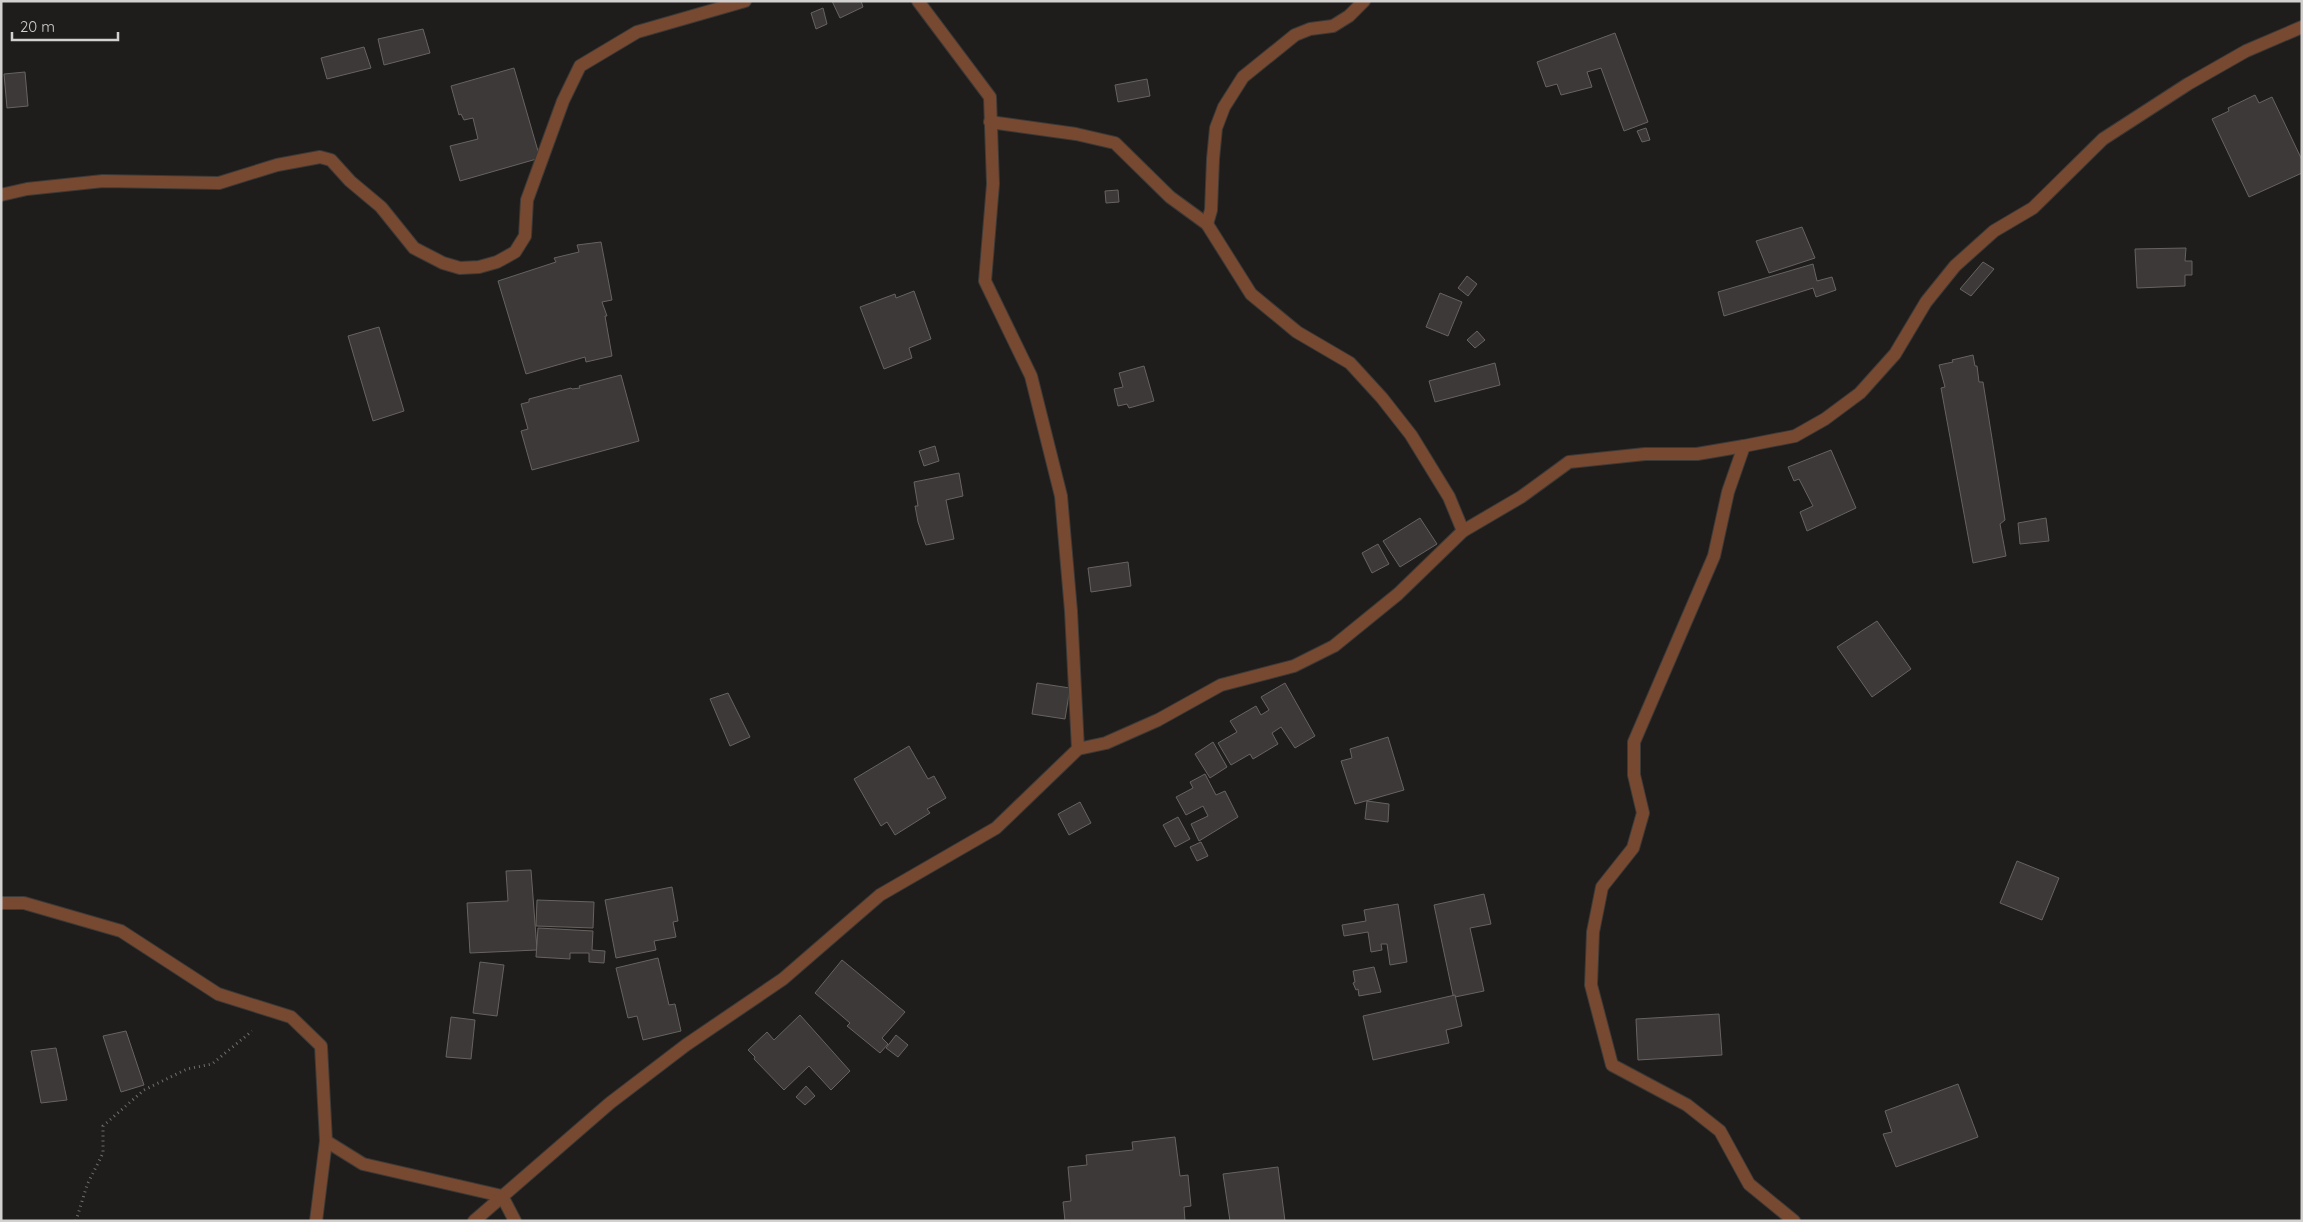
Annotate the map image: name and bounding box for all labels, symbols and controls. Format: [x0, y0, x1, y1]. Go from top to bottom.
scale bar [12, 10, 119, 42]
text: 20 m [20, 17, 55, 36]

